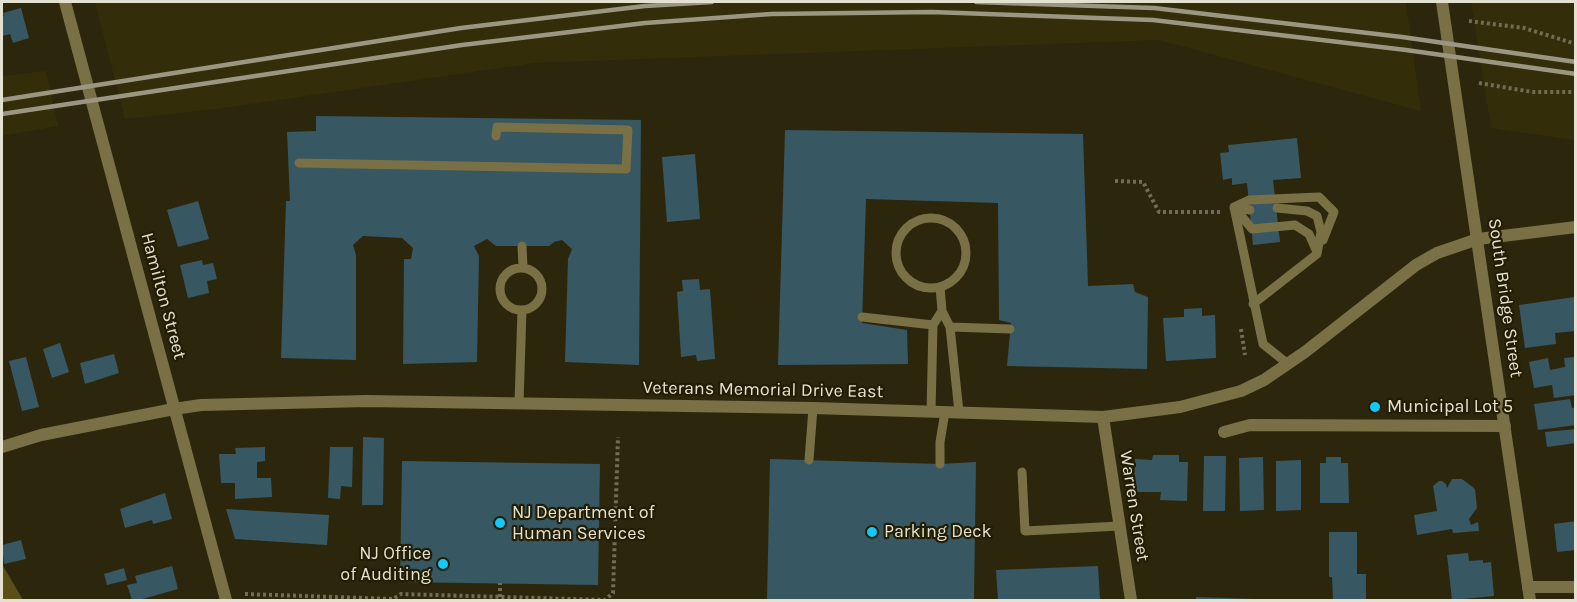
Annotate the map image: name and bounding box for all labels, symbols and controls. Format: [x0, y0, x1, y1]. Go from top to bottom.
street label: South Bridge Street [1483, 217, 1527, 379]
street label: Hamilton Street [136, 230, 190, 362]
street label: Veterans Memorial Drive East [643, 377, 883, 403]
place label: Municipal Lot 5 [1387, 396, 1513, 418]
marker: Municipal Lot 5 [1368, 400, 1382, 414]
street label: Warren Street [1115, 449, 1153, 563]
place label: NJ Department of Human Services [512, 502, 655, 544]
marker: NJ Department of Human Services [493, 516, 507, 530]
place label: Parking Deck [884, 521, 992, 543]
marker: Parking Deck [865, 525, 879, 539]
place label: NJ Office of Auditing [340, 543, 431, 586]
marker: NJ Office of Auditing [436, 557, 450, 571]

